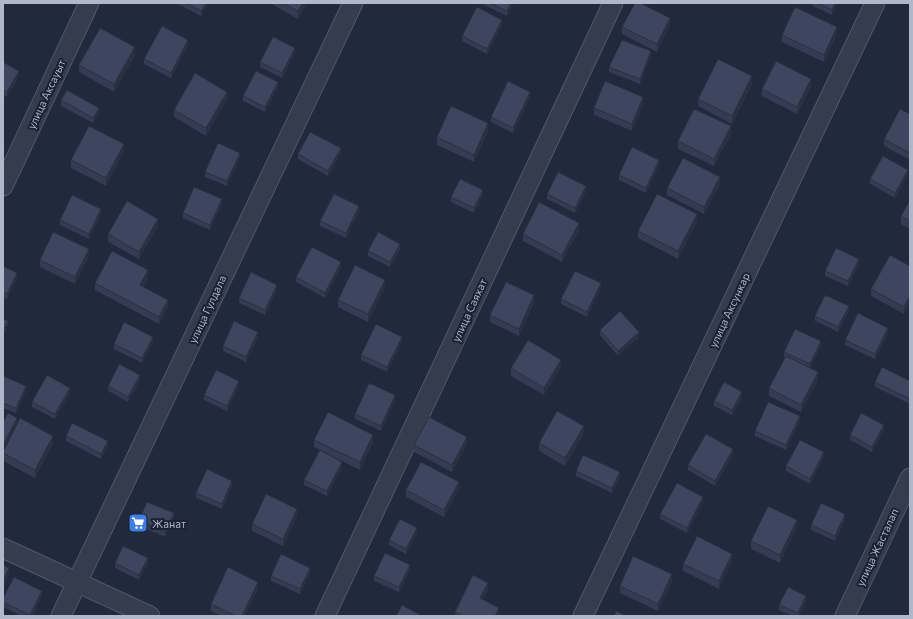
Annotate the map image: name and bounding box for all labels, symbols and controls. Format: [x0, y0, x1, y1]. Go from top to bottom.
street label: улица Аксауыт [24, 57, 68, 131]
street label: улица Аксункар [706, 271, 752, 349]
street label: улица Гулдала [186, 273, 228, 345]
street label: улица Саяхат [449, 276, 489, 344]
street label: улица Жасталап [853, 506, 901, 588]
supermarket icon: Жанат [127, 512, 149, 534]
place label: Жанат [152, 517, 186, 530]

